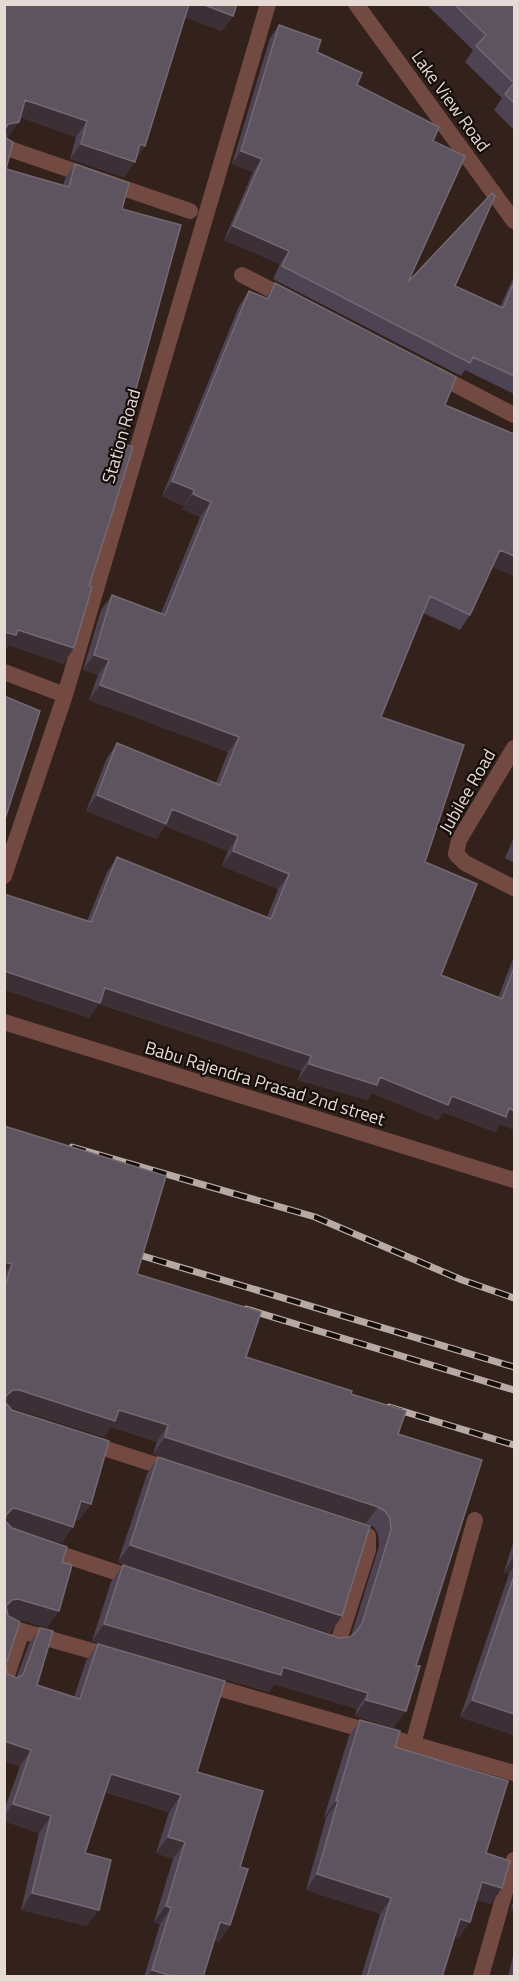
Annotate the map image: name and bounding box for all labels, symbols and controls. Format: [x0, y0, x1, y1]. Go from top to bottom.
street label: Lake View Road [405, 45, 497, 157]
street label: Station Road [95, 386, 147, 486]
street label: Jubilee Road [432, 744, 502, 838]
street label: Babu Rajendra Prasad 2nd street [142, 1034, 389, 1133]

